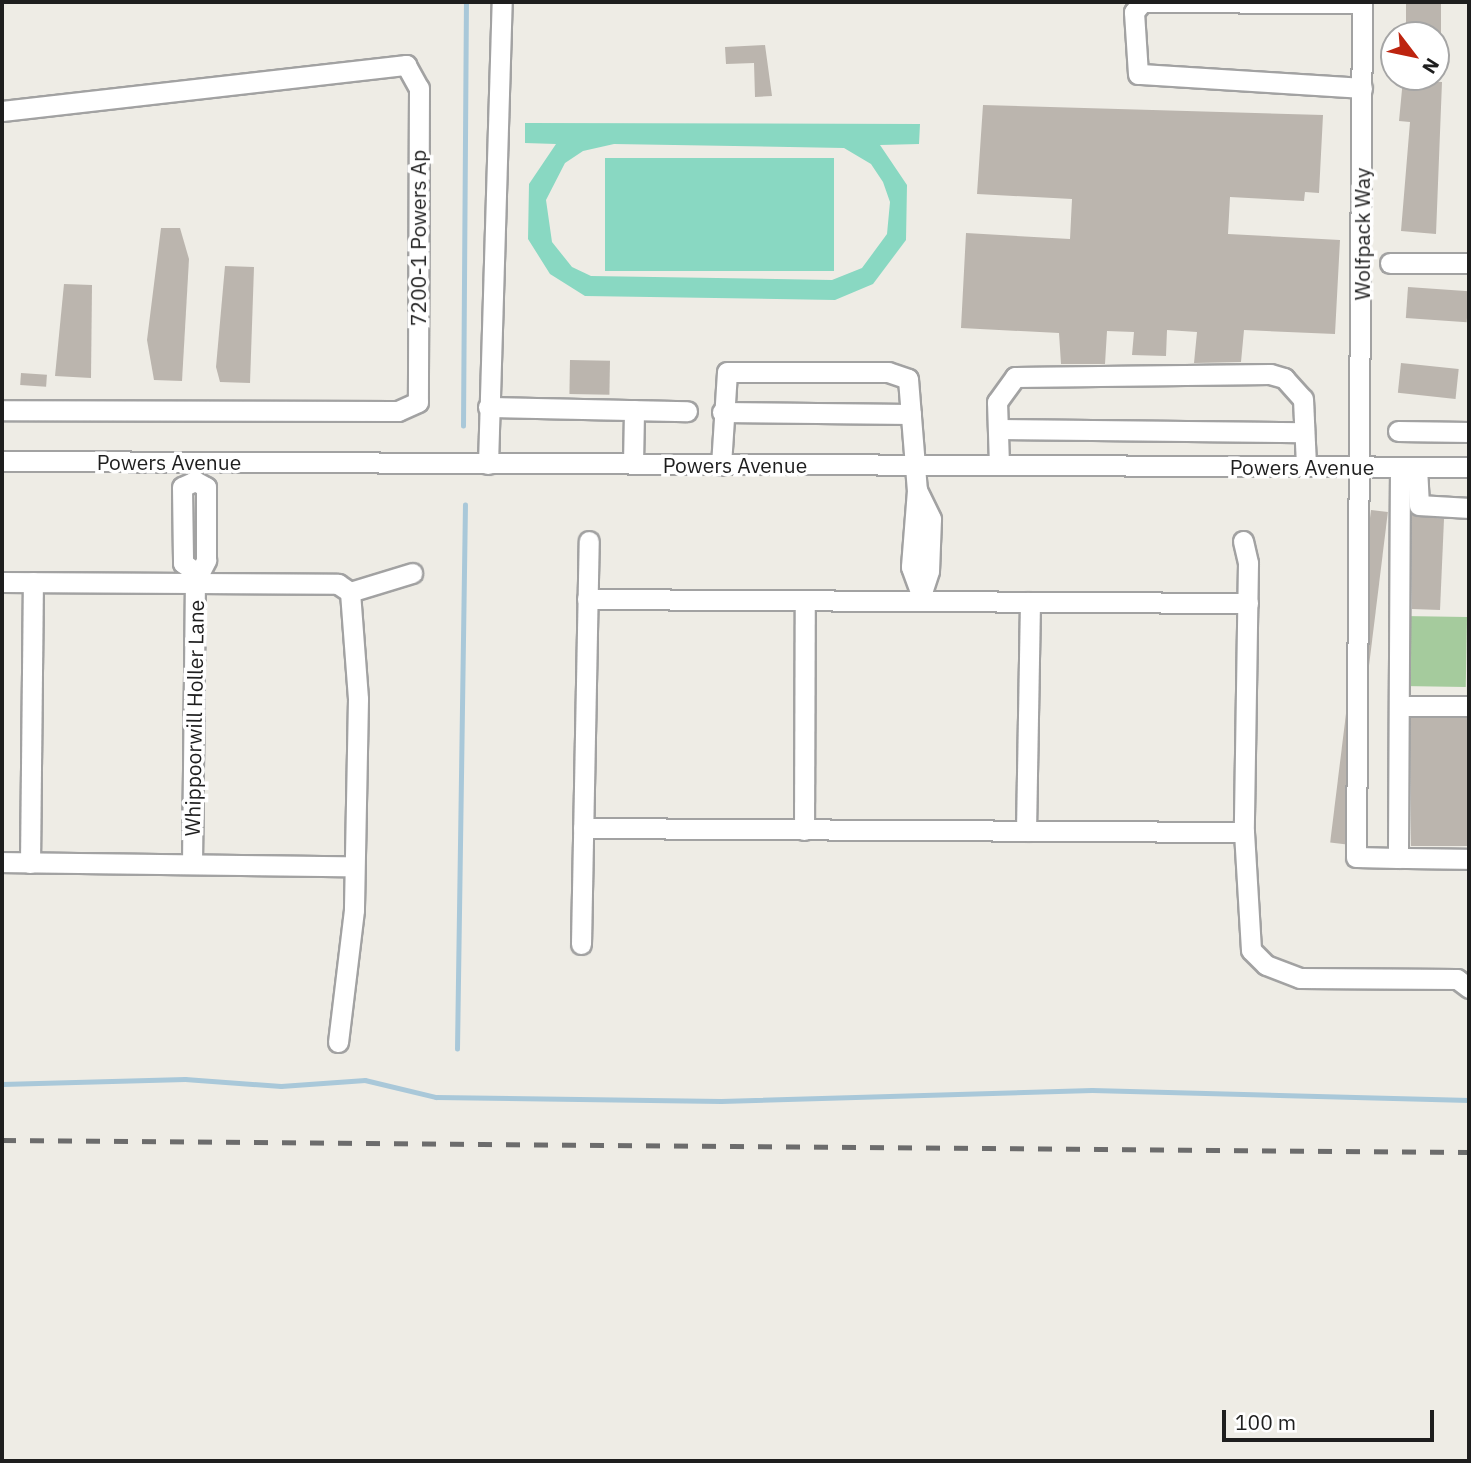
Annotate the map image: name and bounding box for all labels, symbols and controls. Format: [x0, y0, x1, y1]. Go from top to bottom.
north arrow [1380, 21, 1450, 91]
text: N [1417, 54, 1445, 78]
street label: 7200-1 Powers Ap [405, 150, 431, 326]
street label: Wolfpack Way [1349, 168, 1375, 300]
street label: Powers Avenue [97, 449, 241, 475]
street label: Powers Avenue [663, 452, 807, 478]
street label: Powers Avenue [1230, 454, 1374, 480]
street label: Whippoorwill Holler Lane [179, 600, 209, 836]
scale bar [1226, 1396, 1438, 1440]
text: 100 m [1235, 1408, 1296, 1436]

